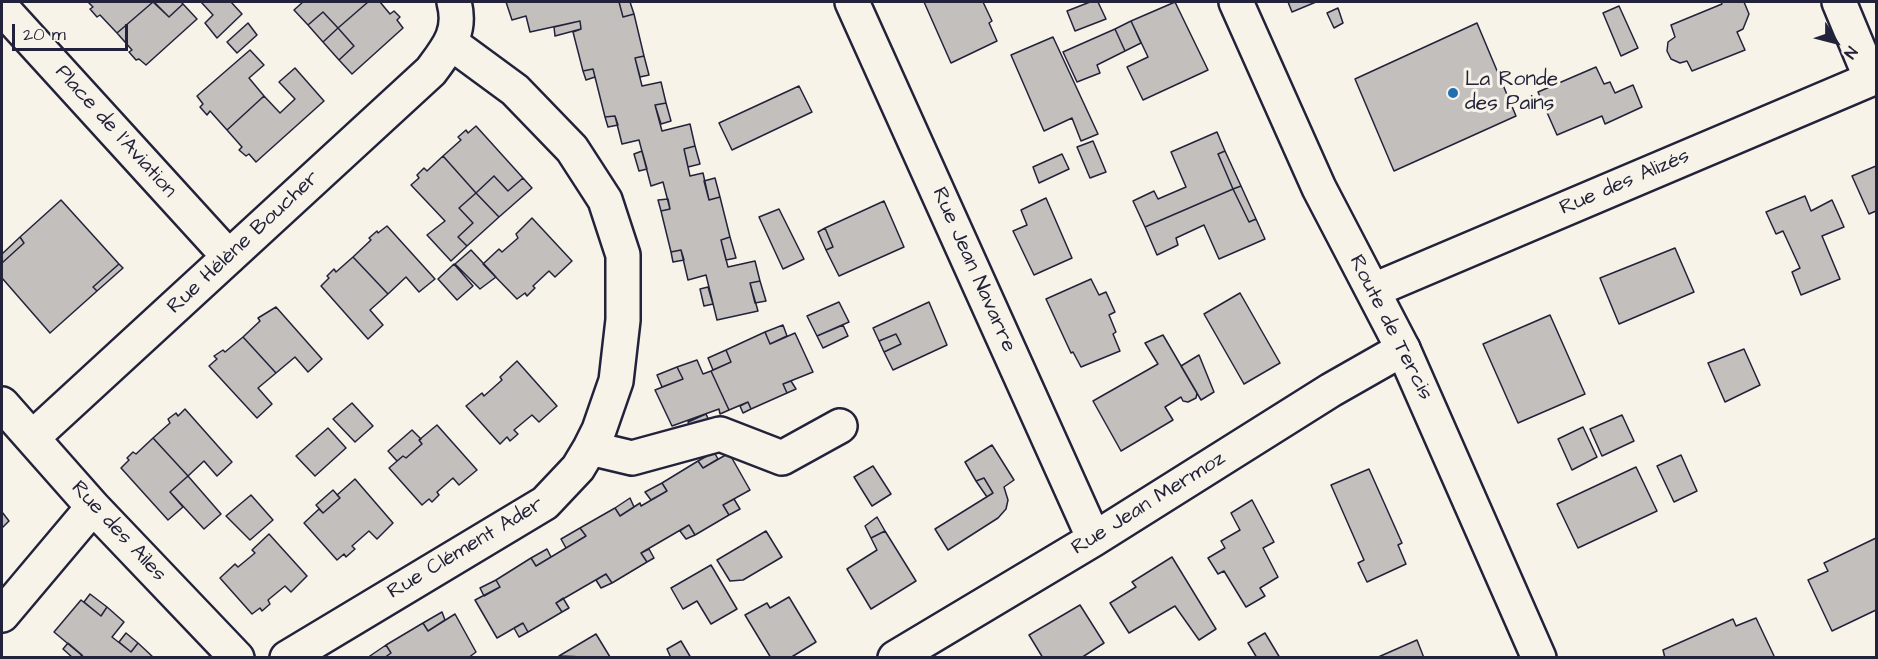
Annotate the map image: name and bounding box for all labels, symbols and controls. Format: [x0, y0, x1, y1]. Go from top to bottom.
scale bar [15, 12, 130, 50]
north arrow [1806, 12, 1866, 72]
text: 20 m [23, 22, 66, 47]
text: N [1839, 42, 1862, 63]
street label: Place de l'Aviation [49, 60, 181, 204]
place label: La Ronde des Pains [1465, 68, 1558, 118]
marker: La Ronde des Pains [1446, 86, 1460, 100]
street label: Rue des Alizés [1556, 144, 1694, 222]
street label: Rue Hélène Boucher [163, 166, 325, 320]
street label: Rue Jean Navarre [925, 184, 1021, 356]
street label: Route de Tercis [1343, 251, 1437, 405]
street label: Rue Jean Mermoz [1068, 447, 1230, 561]
street label: Rue des Ailes [65, 476, 171, 588]
street label: Rue Clément Ader [384, 493, 548, 605]

